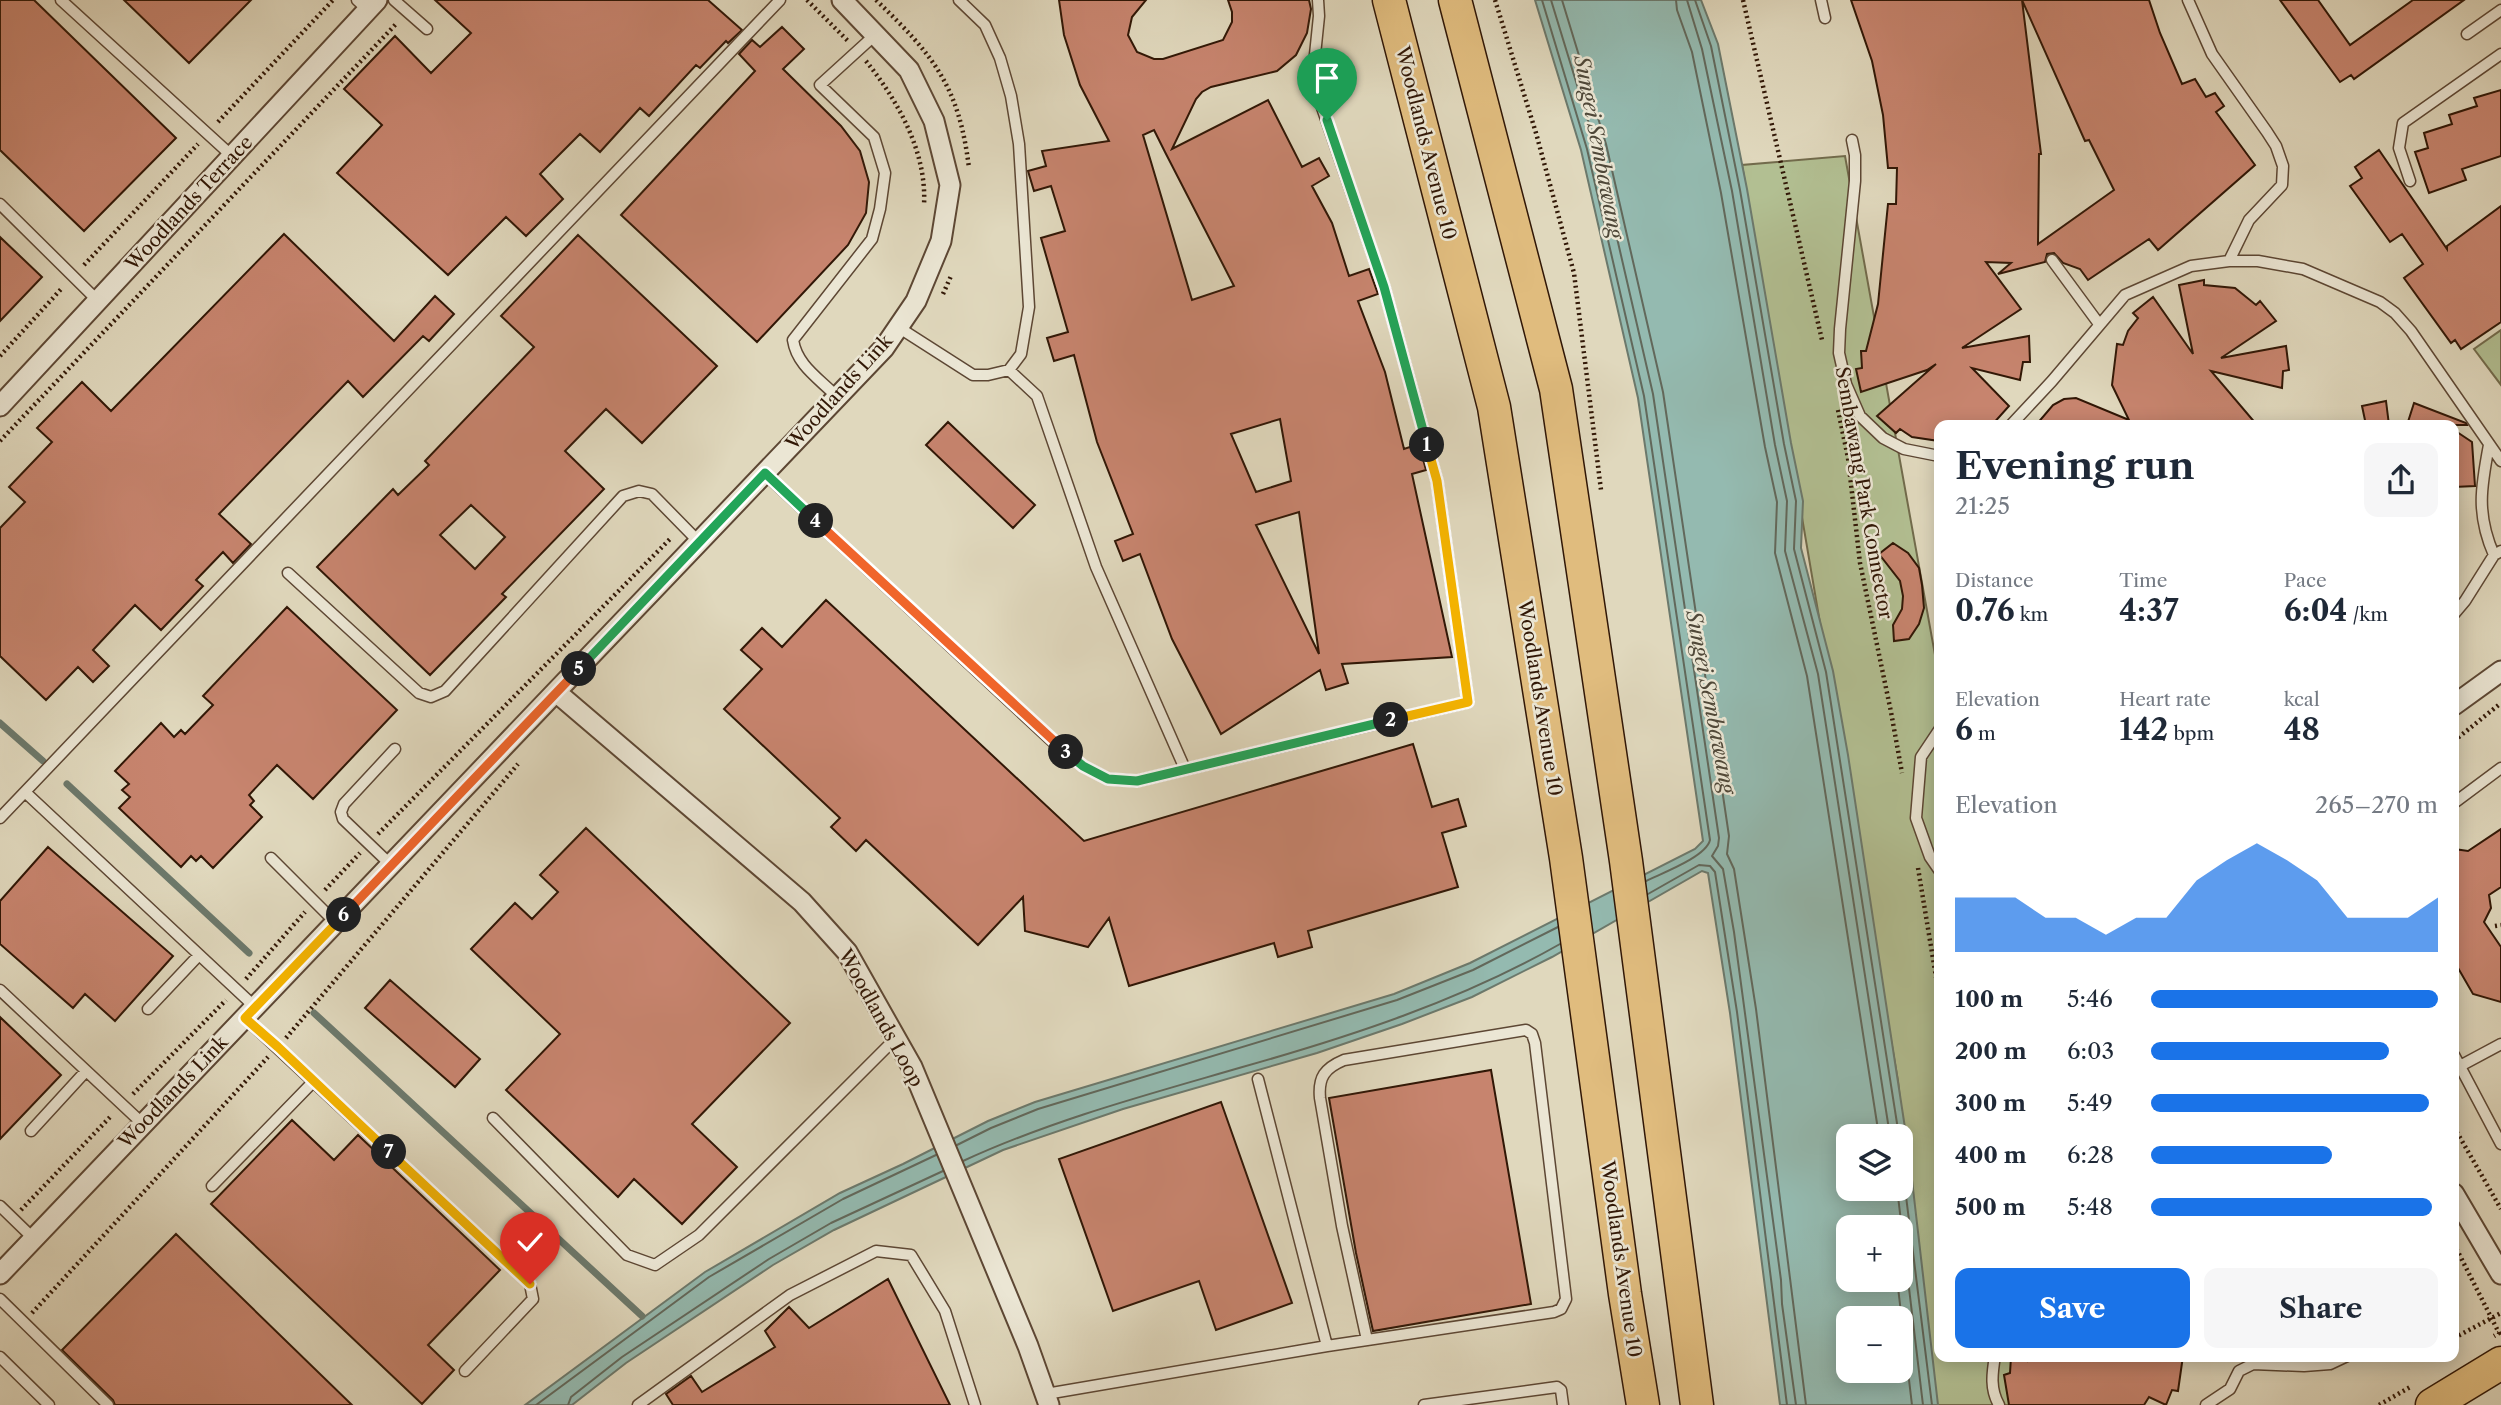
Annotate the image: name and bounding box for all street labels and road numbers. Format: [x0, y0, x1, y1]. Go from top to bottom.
street label: Woodlands Avenue 10 [1391, 43, 1461, 242]
street label: Woodlands Terrace [120, 131, 257, 276]
street label: Woodlands Link [780, 329, 898, 455]
street label: Sembawang Park Connector [1830, 365, 1898, 621]
street label: Woodlands Avenue 10 [1513, 597, 1567, 798]
street label: Woodlands Loop [833, 944, 928, 1091]
street label: Woodlands Link [113, 1030, 233, 1154]
street label: Woodlands Avenue 10 [1596, 1158, 1646, 1359]

